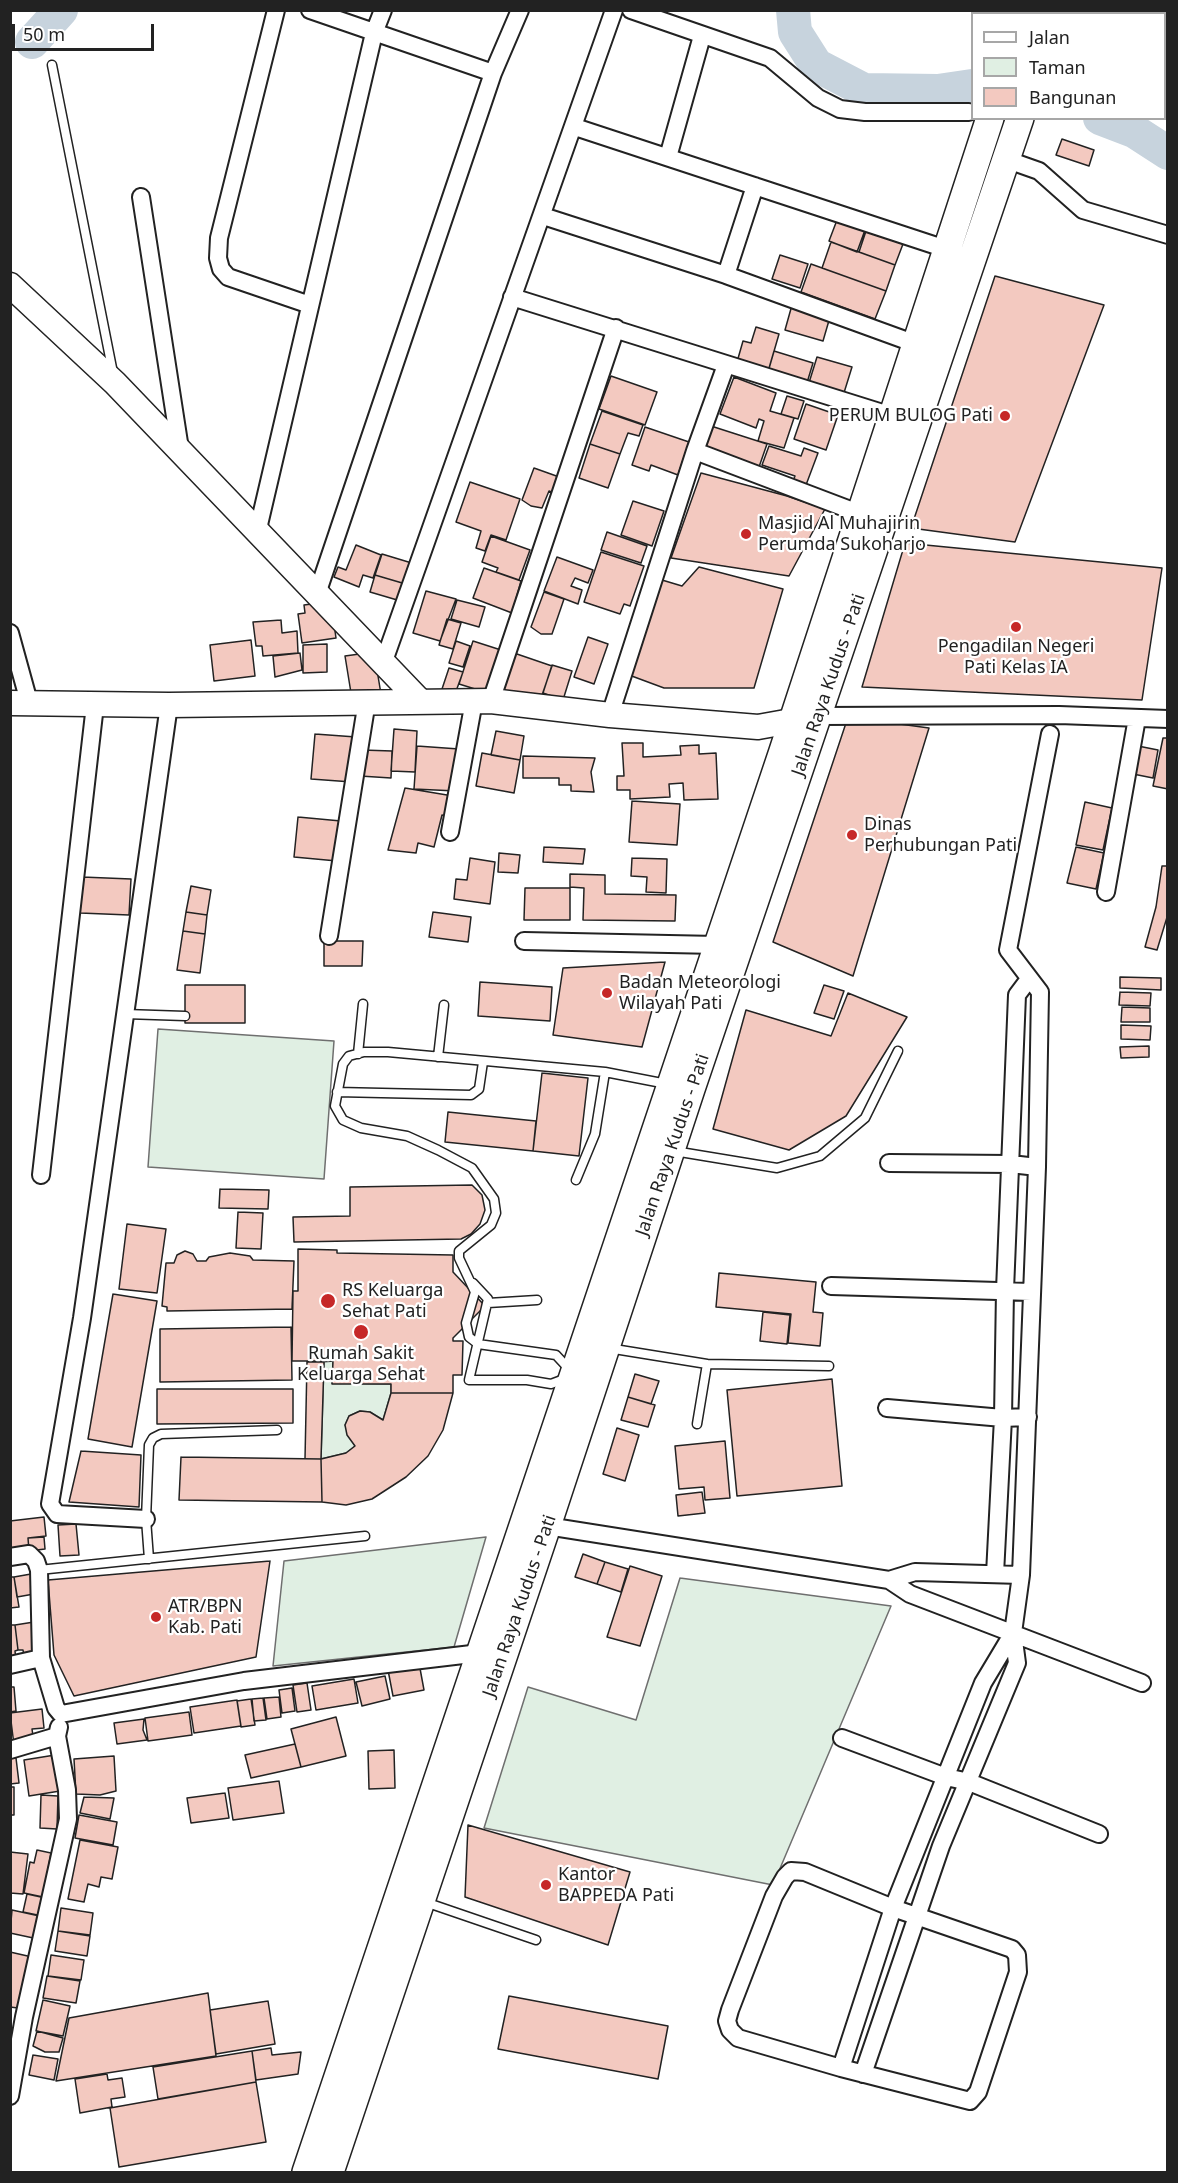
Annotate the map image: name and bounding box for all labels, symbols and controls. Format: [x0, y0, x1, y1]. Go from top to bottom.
scale bar [15, 12, 158, 50]
legend [971, 12, 1166, 120]
text: 50 m [23, 22, 65, 46]
text: Jalan [1029, 25, 1070, 49]
text: Taman [1029, 55, 1086, 79]
text: Bangunan [1029, 85, 1116, 109]
place label: PERUM BULOG Pati [829, 405, 993, 427]
marker: PERUM BULOG Pati [998, 409, 1012, 423]
place label: Masjid Al Muhajirin Perumda Sukoharjo [758, 513, 926, 556]
marker: Masjid Al Muhajirin Perumda Sukoharjo [739, 527, 753, 541]
street label: Jalan Raya Kudus - Pati [788, 591, 870, 779]
marker: Pengadilan Negeri Pati Kelas IA [1009, 620, 1023, 634]
place label: Pengadilan Negeri Pati Kelas IA [938, 636, 1094, 678]
place label: Dinas Perhubungan Pati [864, 814, 1017, 856]
marker: Dinas Perhubungan Pati [845, 828, 859, 842]
place label: Badan Meteorologi Wilayah Pati [619, 972, 781, 1014]
marker: Badan Meteorologi Wilayah Pati [600, 986, 614, 1000]
street label: Jalan Raya Kudus - Pati [632, 1051, 714, 1239]
place label: RS Keluarga Sehat Pati [342, 1280, 443, 1322]
marker: RS Keluarga Sehat Pati [319, 1292, 337, 1310]
marker: Rumah Sakit Keluarga Sehat [352, 1323, 370, 1341]
place label: Rumah Sakit Keluarga Sehat [297, 1343, 425, 1386]
street label: Jalan Raya Kudus - Pati [479, 1512, 561, 1700]
place label: ATR/BPN Kab. Pati [168, 1596, 242, 1638]
marker: ATR/BPN Kab. Pati [149, 1610, 163, 1624]
place label: Kantor BAPPEDA Pati [558, 1864, 674, 1906]
marker: Kantor BAPPEDA Pati [539, 1878, 553, 1892]

